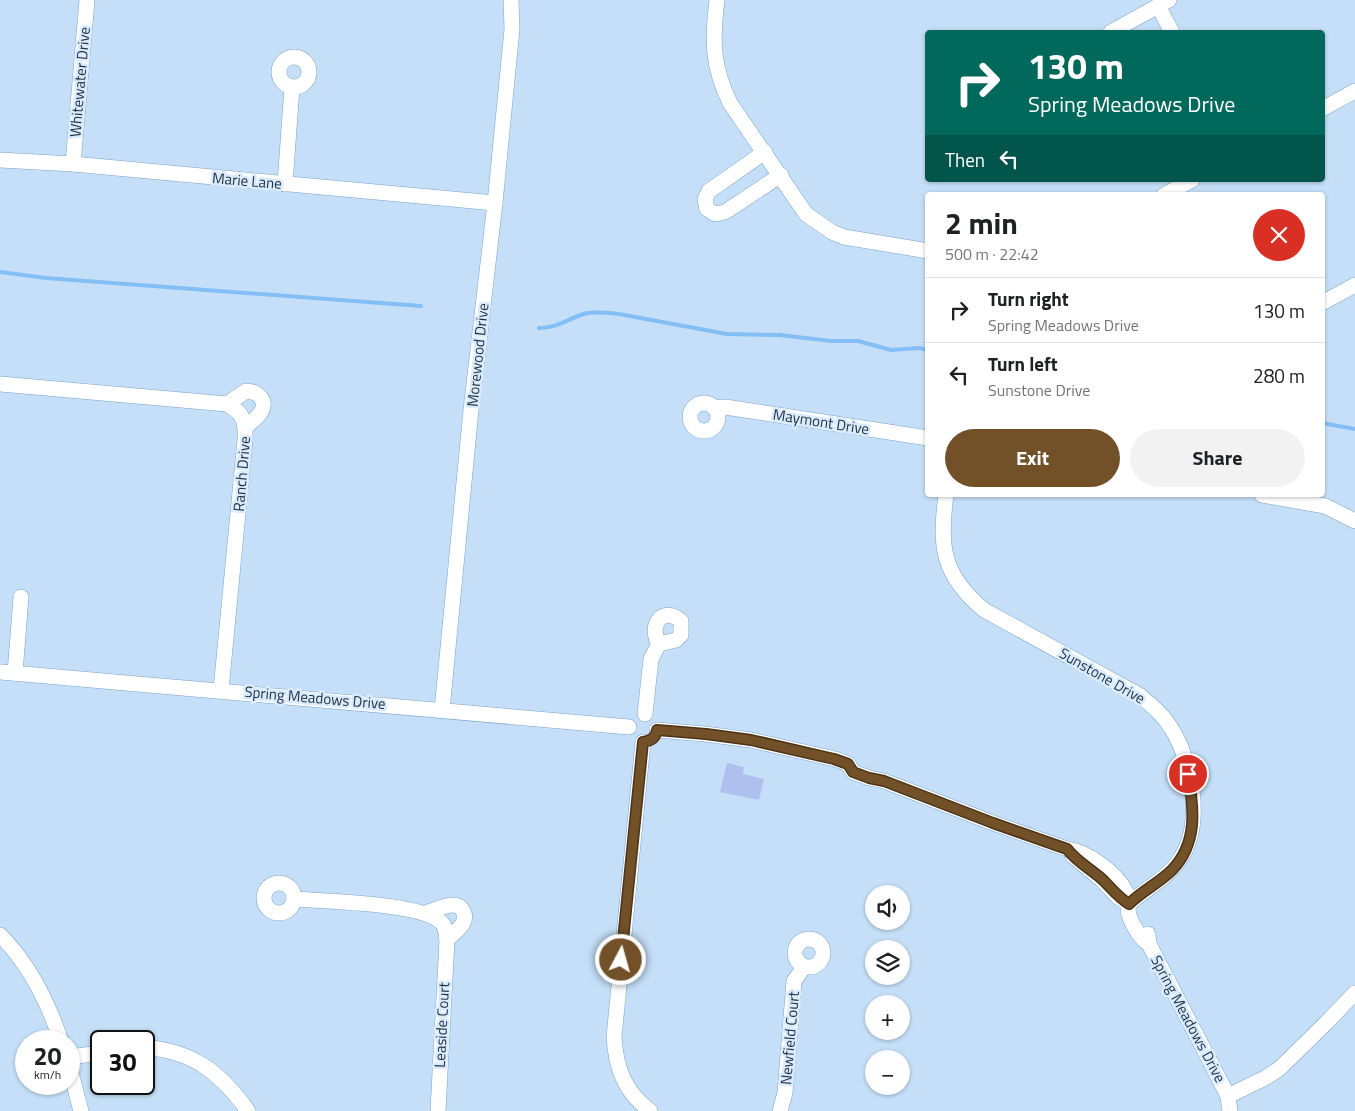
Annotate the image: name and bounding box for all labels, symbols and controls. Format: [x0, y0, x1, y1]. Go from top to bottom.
street label: Whitewater Drive [63, 26, 96, 138]
text: 130 m [1028, 39, 1124, 93]
icon: right [945, 50, 1010, 115]
text: Spring Meadows Drive [1028, 87, 1235, 121]
text: Then [945, 145, 985, 174]
icon: left [995, 145, 1023, 173]
street label: Marie Lane [211, 166, 283, 195]
text: 2 min [945, 200, 1018, 246]
button: close [1253, 209, 1305, 261]
text: 500 m · 22:42 [945, 242, 1039, 266]
text: Turn right [988, 284, 1069, 313]
icon: right [945, 296, 973, 324]
text: 130 m [1253, 296, 1305, 325]
street label: Morewood Drive [461, 302, 494, 408]
text: Spring Meadows Drive [988, 313, 1139, 337]
text: Turn left [988, 349, 1058, 378]
icon: left [945, 361, 973, 389]
text: 280 m [1253, 361, 1305, 390]
text: Sunstone Drive [988, 378, 1090, 402]
street label: Maymont Drive [771, 403, 871, 440]
button: Exit [945, 429, 1120, 487]
button: Share [1130, 429, 1305, 487]
street label: Ranch Drive [227, 435, 256, 513]
street label: Sunstone Drive [1055, 642, 1150, 710]
street label: Spring Meadows Drive [244, 680, 386, 715]
pin [1167, 753, 1209, 795]
icon: arrive [1174, 760, 1202, 788]
map controls [865, 885, 910, 1095]
button: sound [865, 885, 910, 930]
position arrow [594, 933, 646, 985]
button: layers [865, 940, 910, 985]
street label: Spring Meadows Drive [1145, 951, 1232, 1087]
street label: Leaside Court [428, 981, 455, 1068]
street label: Newfield Court [774, 989, 805, 1086]
button: + [865, 995, 910, 1040]
speed limit sign: 30 [90, 1030, 155, 1095]
text: 20 [33, 1037, 62, 1075]
button: − [865, 1050, 910, 1095]
text: km/h [34, 1065, 61, 1084]

